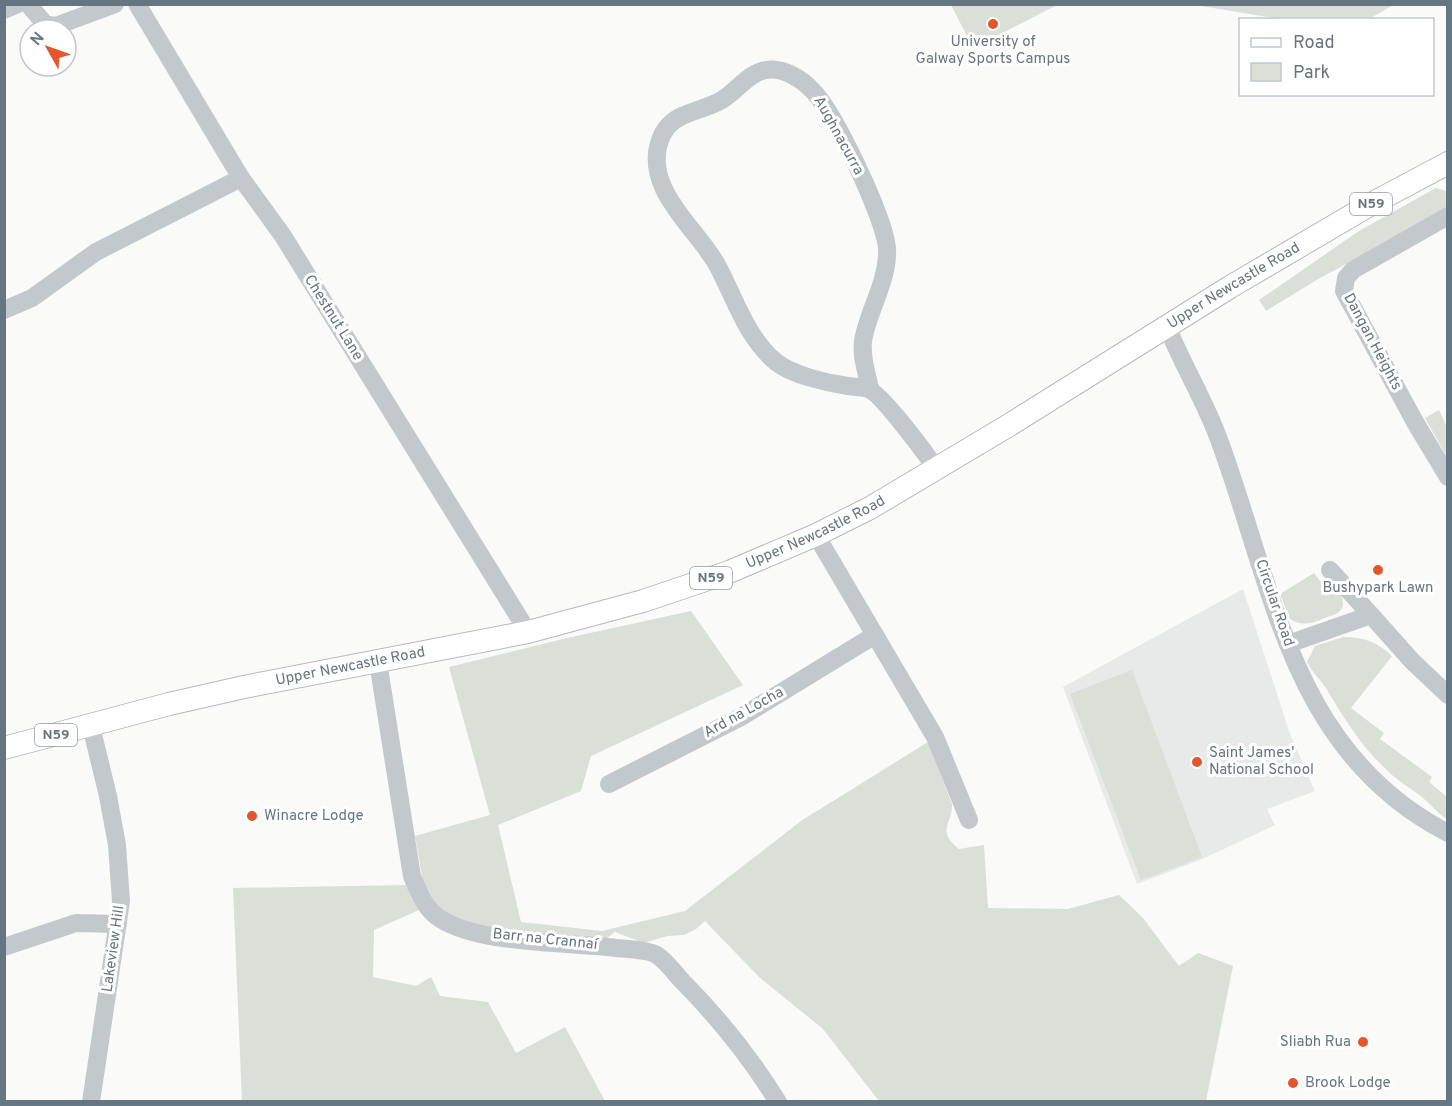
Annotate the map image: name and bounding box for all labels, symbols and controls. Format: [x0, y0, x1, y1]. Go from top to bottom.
marker: University of Galway Sports Campus [986, 17, 1000, 31]
north arrow [18, 18, 78, 78]
legend [1239, 18, 1434, 96]
text: N [27, 29, 49, 50]
text: Road [1293, 32, 1335, 55]
place label: University of Galway Sports Campus [916, 33, 1070, 69]
text: Park [1293, 62, 1330, 85]
street label: Aughnacurra [809, 93, 867, 179]
road number: N59 [1350, 193, 1392, 215]
street label: Upper Newcastle Road [1164, 238, 1304, 333]
street label: Chestnut Lane [299, 272, 367, 364]
street label: Dangan Heights [1339, 290, 1405, 394]
street label: Upper Newcastle Road [743, 491, 889, 573]
street label: Circular Road [1250, 557, 1298, 649]
marker: Bushypark Lawn [1371, 563, 1385, 577]
road number: N59 [690, 567, 732, 589]
place label: Bushypark Lawn [1322, 579, 1434, 598]
street label: Upper Newcastle Road [274, 643, 427, 690]
street label: Ard na Locha [701, 683, 787, 743]
road number: N59 [35, 724, 77, 746]
place label: Saint James' National School [1209, 744, 1314, 780]
marker: Saint James' National School [1190, 755, 1204, 769]
place label: Winacre Lodge [264, 807, 364, 826]
marker: Winacre Lodge [245, 809, 259, 823]
street label: Lakeview Hill [99, 904, 129, 994]
street label: Barr na Crannaí [492, 925, 600, 955]
place label: Sliabh Rua [1280, 1033, 1351, 1052]
marker: Sliabh Rua [1356, 1035, 1370, 1049]
place label: Brook Lodge [1305, 1074, 1391, 1093]
marker: Brook Lodge [1286, 1076, 1300, 1090]

